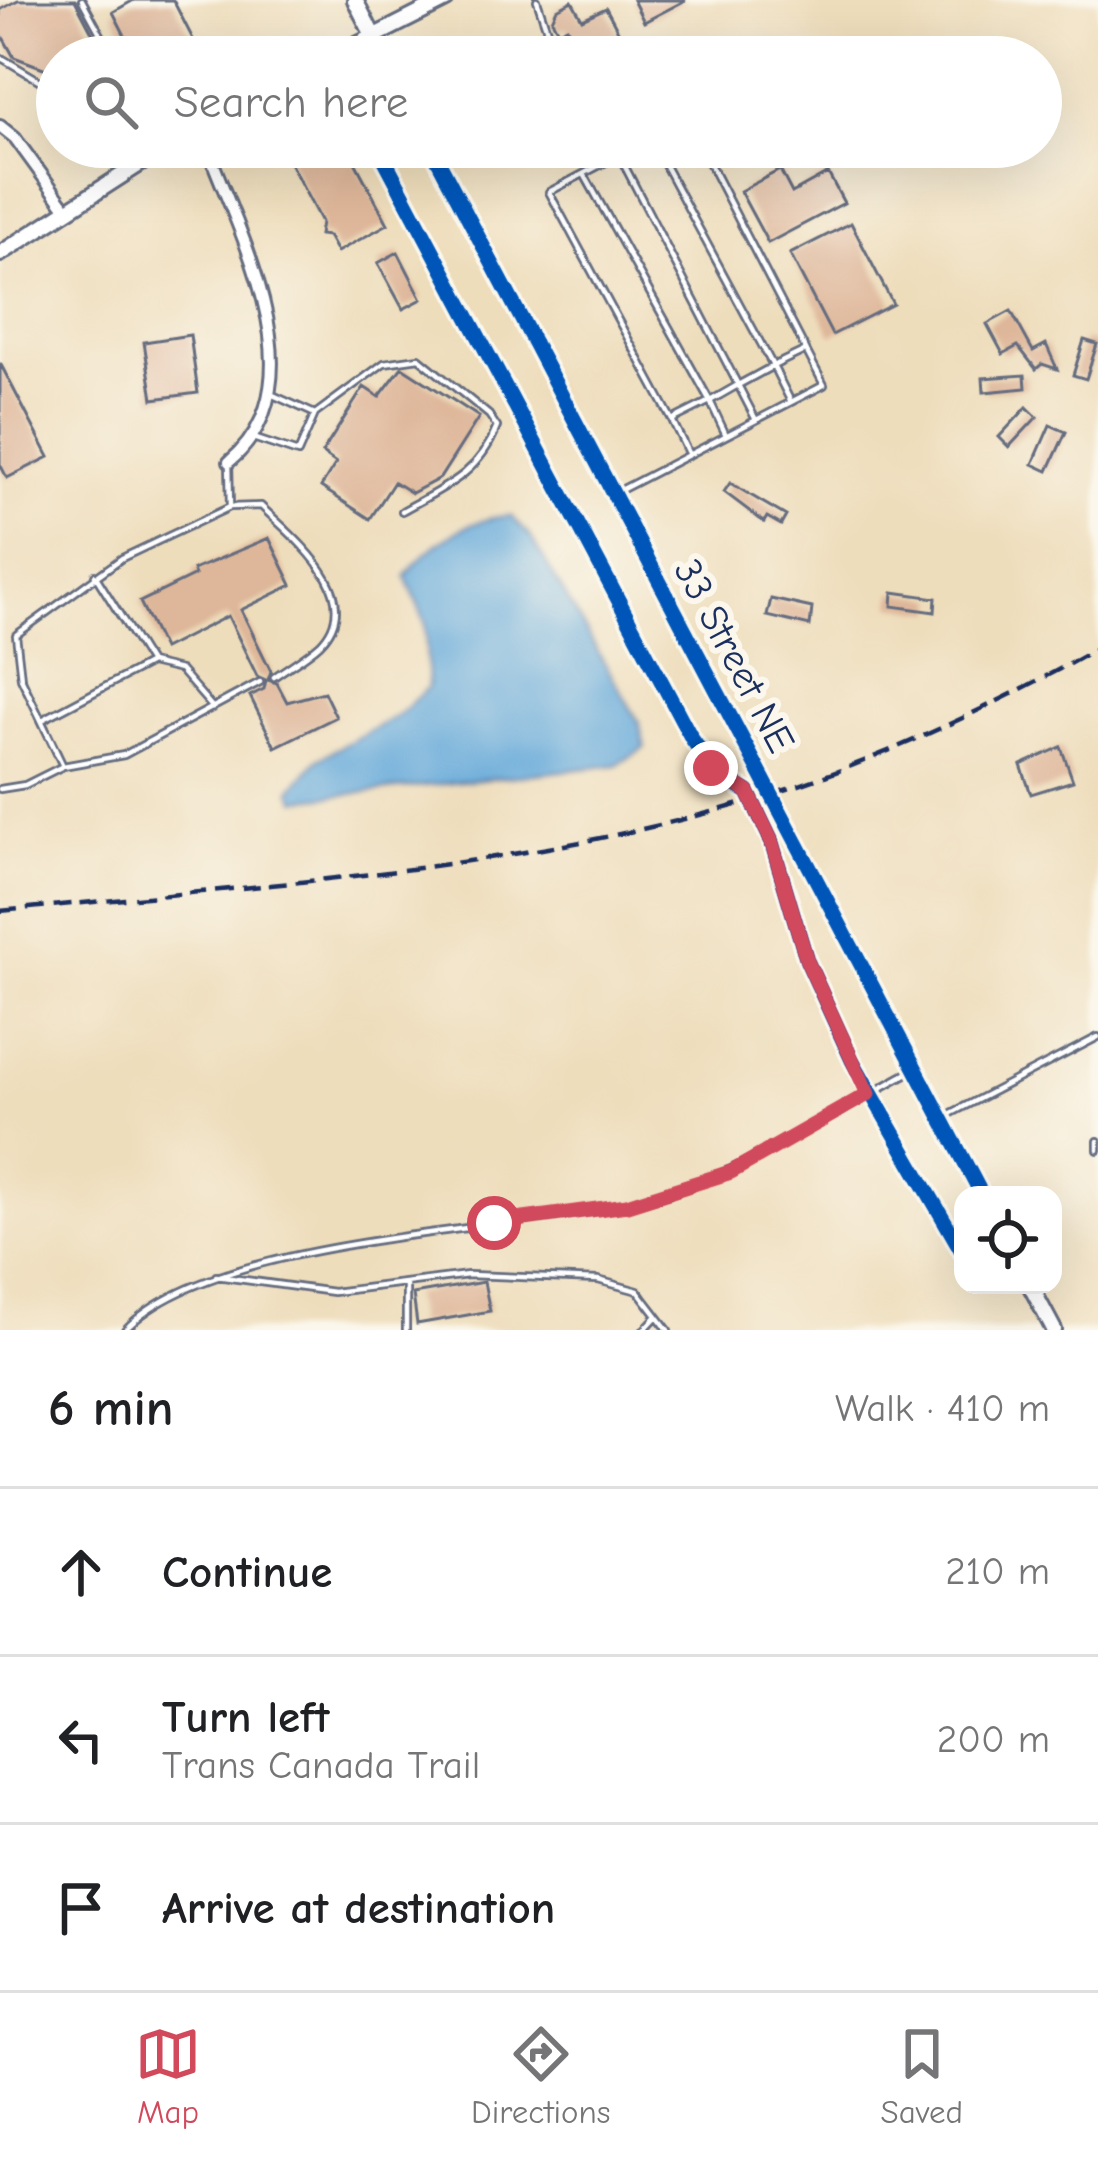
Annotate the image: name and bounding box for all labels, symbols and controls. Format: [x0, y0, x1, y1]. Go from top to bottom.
search box [36, 36, 1062, 168]
icon: search [78, 69, 144, 135]
text: Search here [174, 76, 408, 128]
street label: 33 Street NE [664, 552, 804, 760]
route end [684, 741, 738, 795]
map controls [954, 1186, 1062, 1294]
button: locate [954, 1186, 1062, 1294]
route start [467, 1196, 521, 1250]
text: 6 min [48, 1379, 174, 1438]
text: Walk · 410 m [835, 1386, 1050, 1431]
icon: ahead [48, 1539, 114, 1605]
text: Continue [162, 1546, 332, 1598]
text: 210 m [945, 1549, 1050, 1594]
text: Turn left [162, 1691, 329, 1743]
icon: left [48, 1707, 114, 1773]
text: 200 m [937, 1717, 1050, 1762]
text: Trans Canada Trail [162, 1743, 480, 1788]
icon: arrive [48, 1875, 114, 1941]
text: Arrive at destination [162, 1882, 555, 1934]
tab: Map [135, 2021, 201, 2131]
tab: Directions [471, 2021, 611, 2131]
tab: Saved [881, 2021, 963, 2131]

